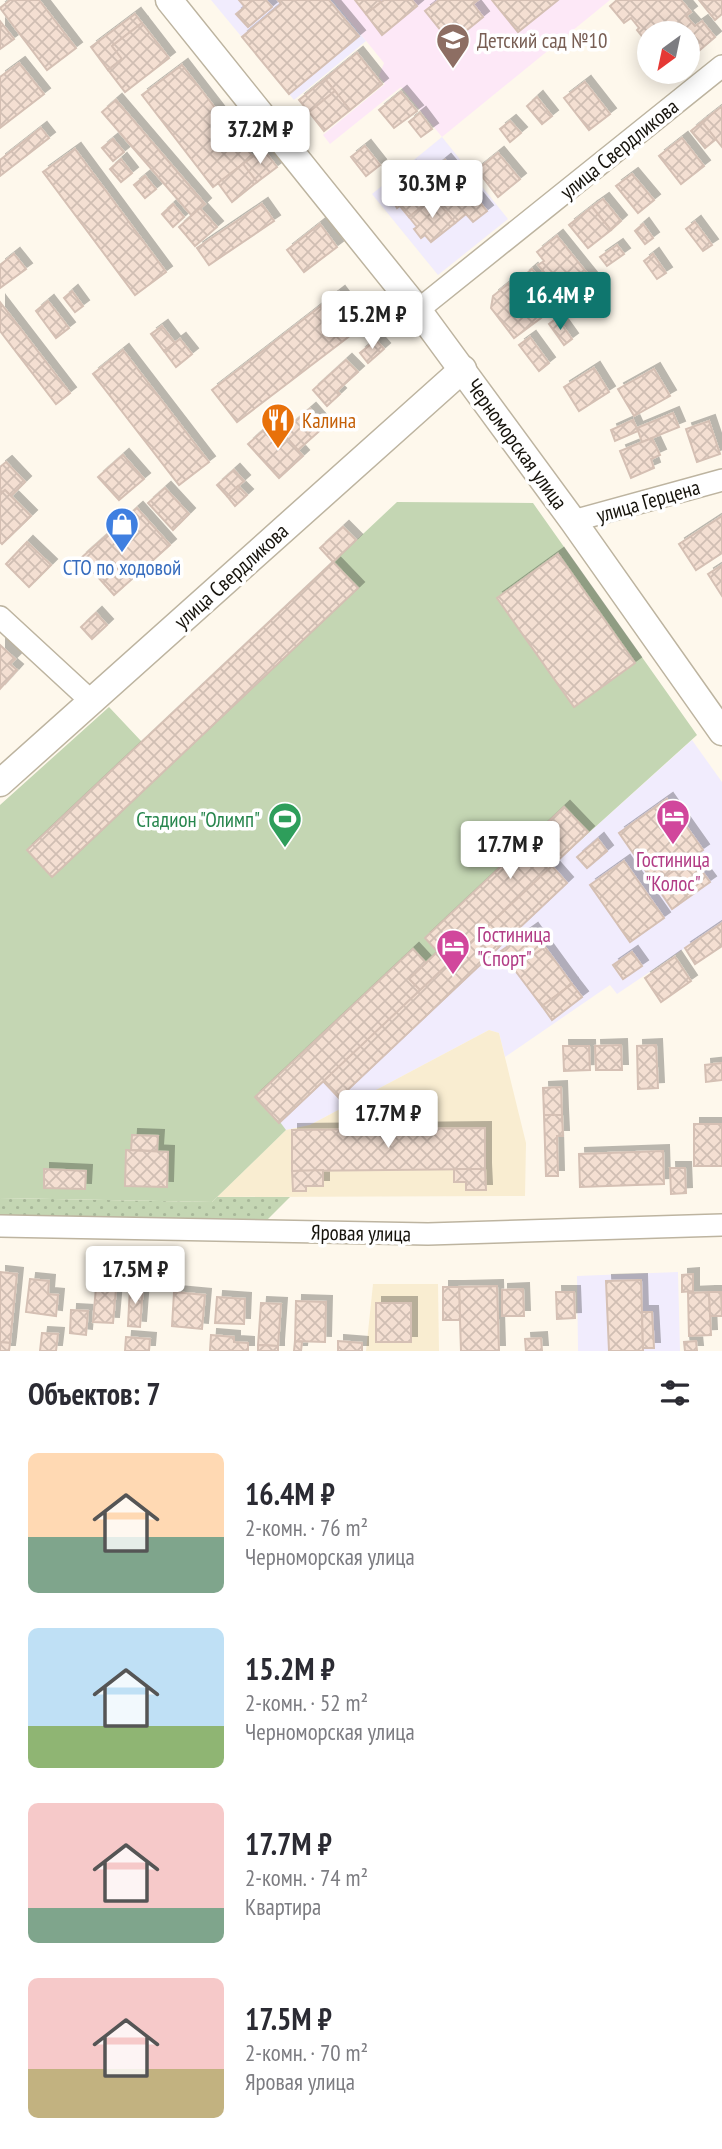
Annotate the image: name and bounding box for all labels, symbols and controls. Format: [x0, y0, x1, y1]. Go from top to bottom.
school or university icon: Детский сад №10 [434, 21, 472, 70]
north arrow [637, 21, 700, 84]
map controls [637, 21, 700, 84]
place label: Детский сад №10 [477, 27, 607, 54]
street label: улица Свердликова [554, 93, 684, 205]
pin: 37.2M ₽ [195, 106, 325, 166]
text: 37.2M ₽ [227, 114, 293, 143]
pin: 30.3M ₽ [367, 160, 497, 220]
text: 30.3M ₽ [398, 168, 466, 197]
pin: 16.4M ₽ [495, 272, 625, 332]
text: 16.4M ₽ [526, 280, 594, 309]
pin: 15.2M ₽ [307, 292, 437, 351]
text: 15.2M ₽ [338, 299, 406, 328]
street label: Черноморская улица [461, 373, 573, 515]
restaurant icon: Калина [259, 401, 297, 450]
place label: Калина [302, 407, 356, 434]
street label: улица Герцена [593, 473, 703, 529]
shop icon: СТО по ходовой [103, 505, 141, 554]
street label: улица Свердликова [168, 518, 294, 634]
place label: СТО по ходовой [63, 554, 181, 581]
hotel icon: Гостиница "Колос" [654, 797, 692, 846]
sports icon: Стадион "Олимп" [266, 800, 304, 849]
place label: Стадион "Олимп" [136, 806, 260, 833]
pin: 17.7M ₽ [445, 822, 575, 881]
text: 17.7M ₽ [477, 829, 543, 858]
place label: Гостиница "Колос" [636, 846, 710, 897]
place label: Гостиница "Спорт" [477, 921, 551, 972]
hotel icon: Гостиница "Спорт" [434, 927, 472, 976]
pin: 17.7M ₽ [323, 1090, 453, 1150]
text: 17.7M ₽ [355, 1098, 421, 1127]
street label: Яровая улица [311, 1219, 411, 1247]
pin: 17.5M ₽ [70, 1246, 200, 1306]
text: 17.5M ₽ [102, 1254, 168, 1283]
text: Объектов: 7 [28, 1374, 161, 1413]
icon: filters [656, 1374, 694, 1412]
text: 16.4M ₽ [245, 1474, 335, 1513]
icon: home [84, 1481, 168, 1565]
text: 2-комн. · 76 m² [245, 1513, 368, 1542]
text: Черноморская улица [245, 1542, 415, 1571]
text: 15.2M ₽ [245, 1649, 335, 1688]
icon: home [84, 1656, 168, 1740]
text: 2-комн. · 52 m² [245, 1688, 368, 1717]
text: Черноморская улица [245, 1717, 415, 1746]
text: 17.7M ₽ [245, 1824, 332, 1863]
icon: home [84, 1831, 168, 1915]
text: 2-комн. · 74 m² [245, 1863, 368, 1892]
text: Квартира [245, 1892, 321, 1921]
text: 17.5M ₽ [245, 1999, 332, 2038]
icon: home [84, 2006, 168, 2090]
text: 2-комн. · 70 m² [245, 2038, 368, 2067]
text: Яровая улица [245, 2067, 355, 2096]

